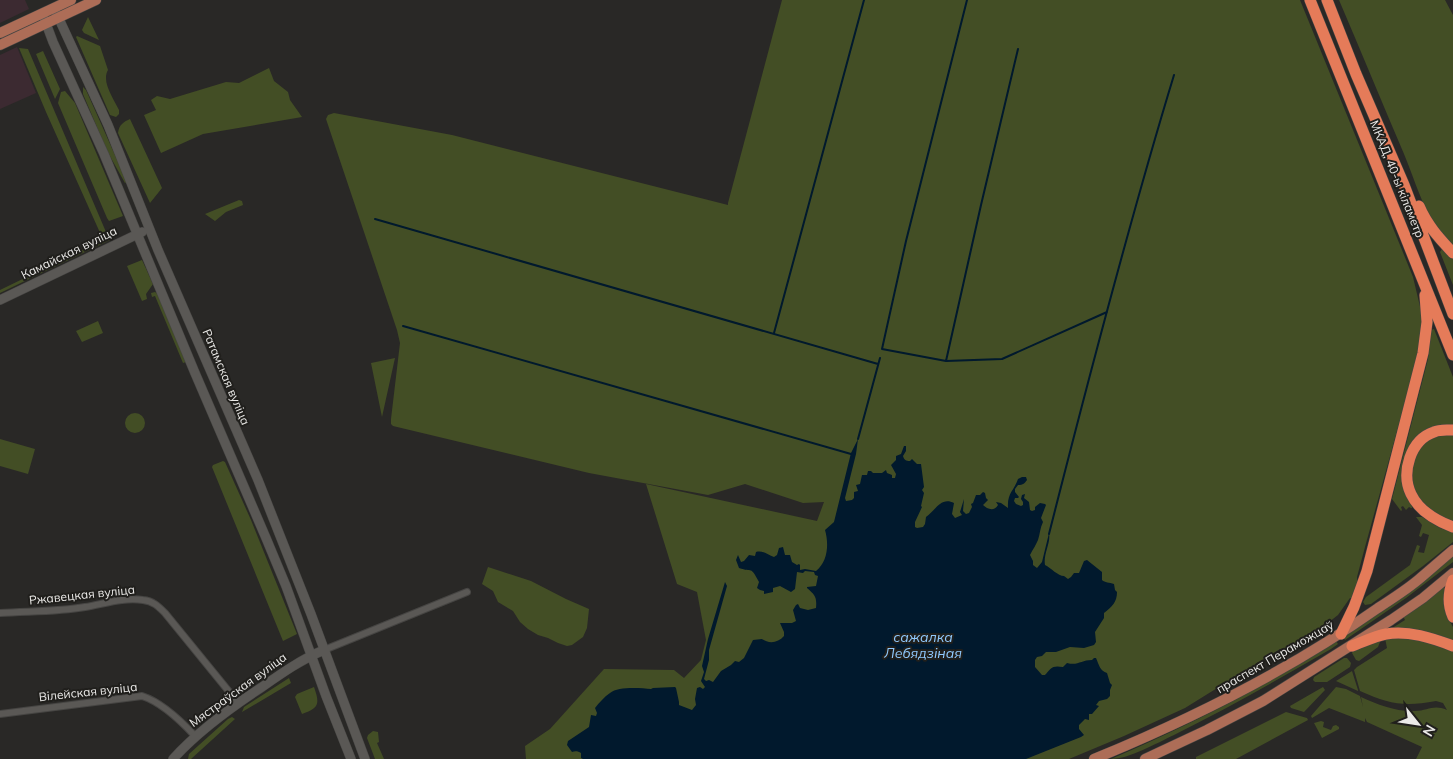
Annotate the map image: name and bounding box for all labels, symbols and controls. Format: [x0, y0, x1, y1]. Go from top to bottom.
street label: МКАД, 40-ы кіламетр [1367, 118, 1428, 240]
street label: Камайская вуліца [18, 223, 119, 282]
street label: Ратамская вуліца [199, 327, 253, 427]
street label: Ржавецкая вуліца [28, 581, 136, 608]
street label: праспект Пераможцаў [1213, 617, 1337, 696]
water label: сажалка Лебядзіная [883, 628, 962, 662]
street label: Мястраўская вуліца [186, 649, 289, 730]
street label: Вілейская вуліца [38, 679, 138, 704]
north arrow [1393, 699, 1443, 749]
text: N [1419, 721, 1440, 740]

